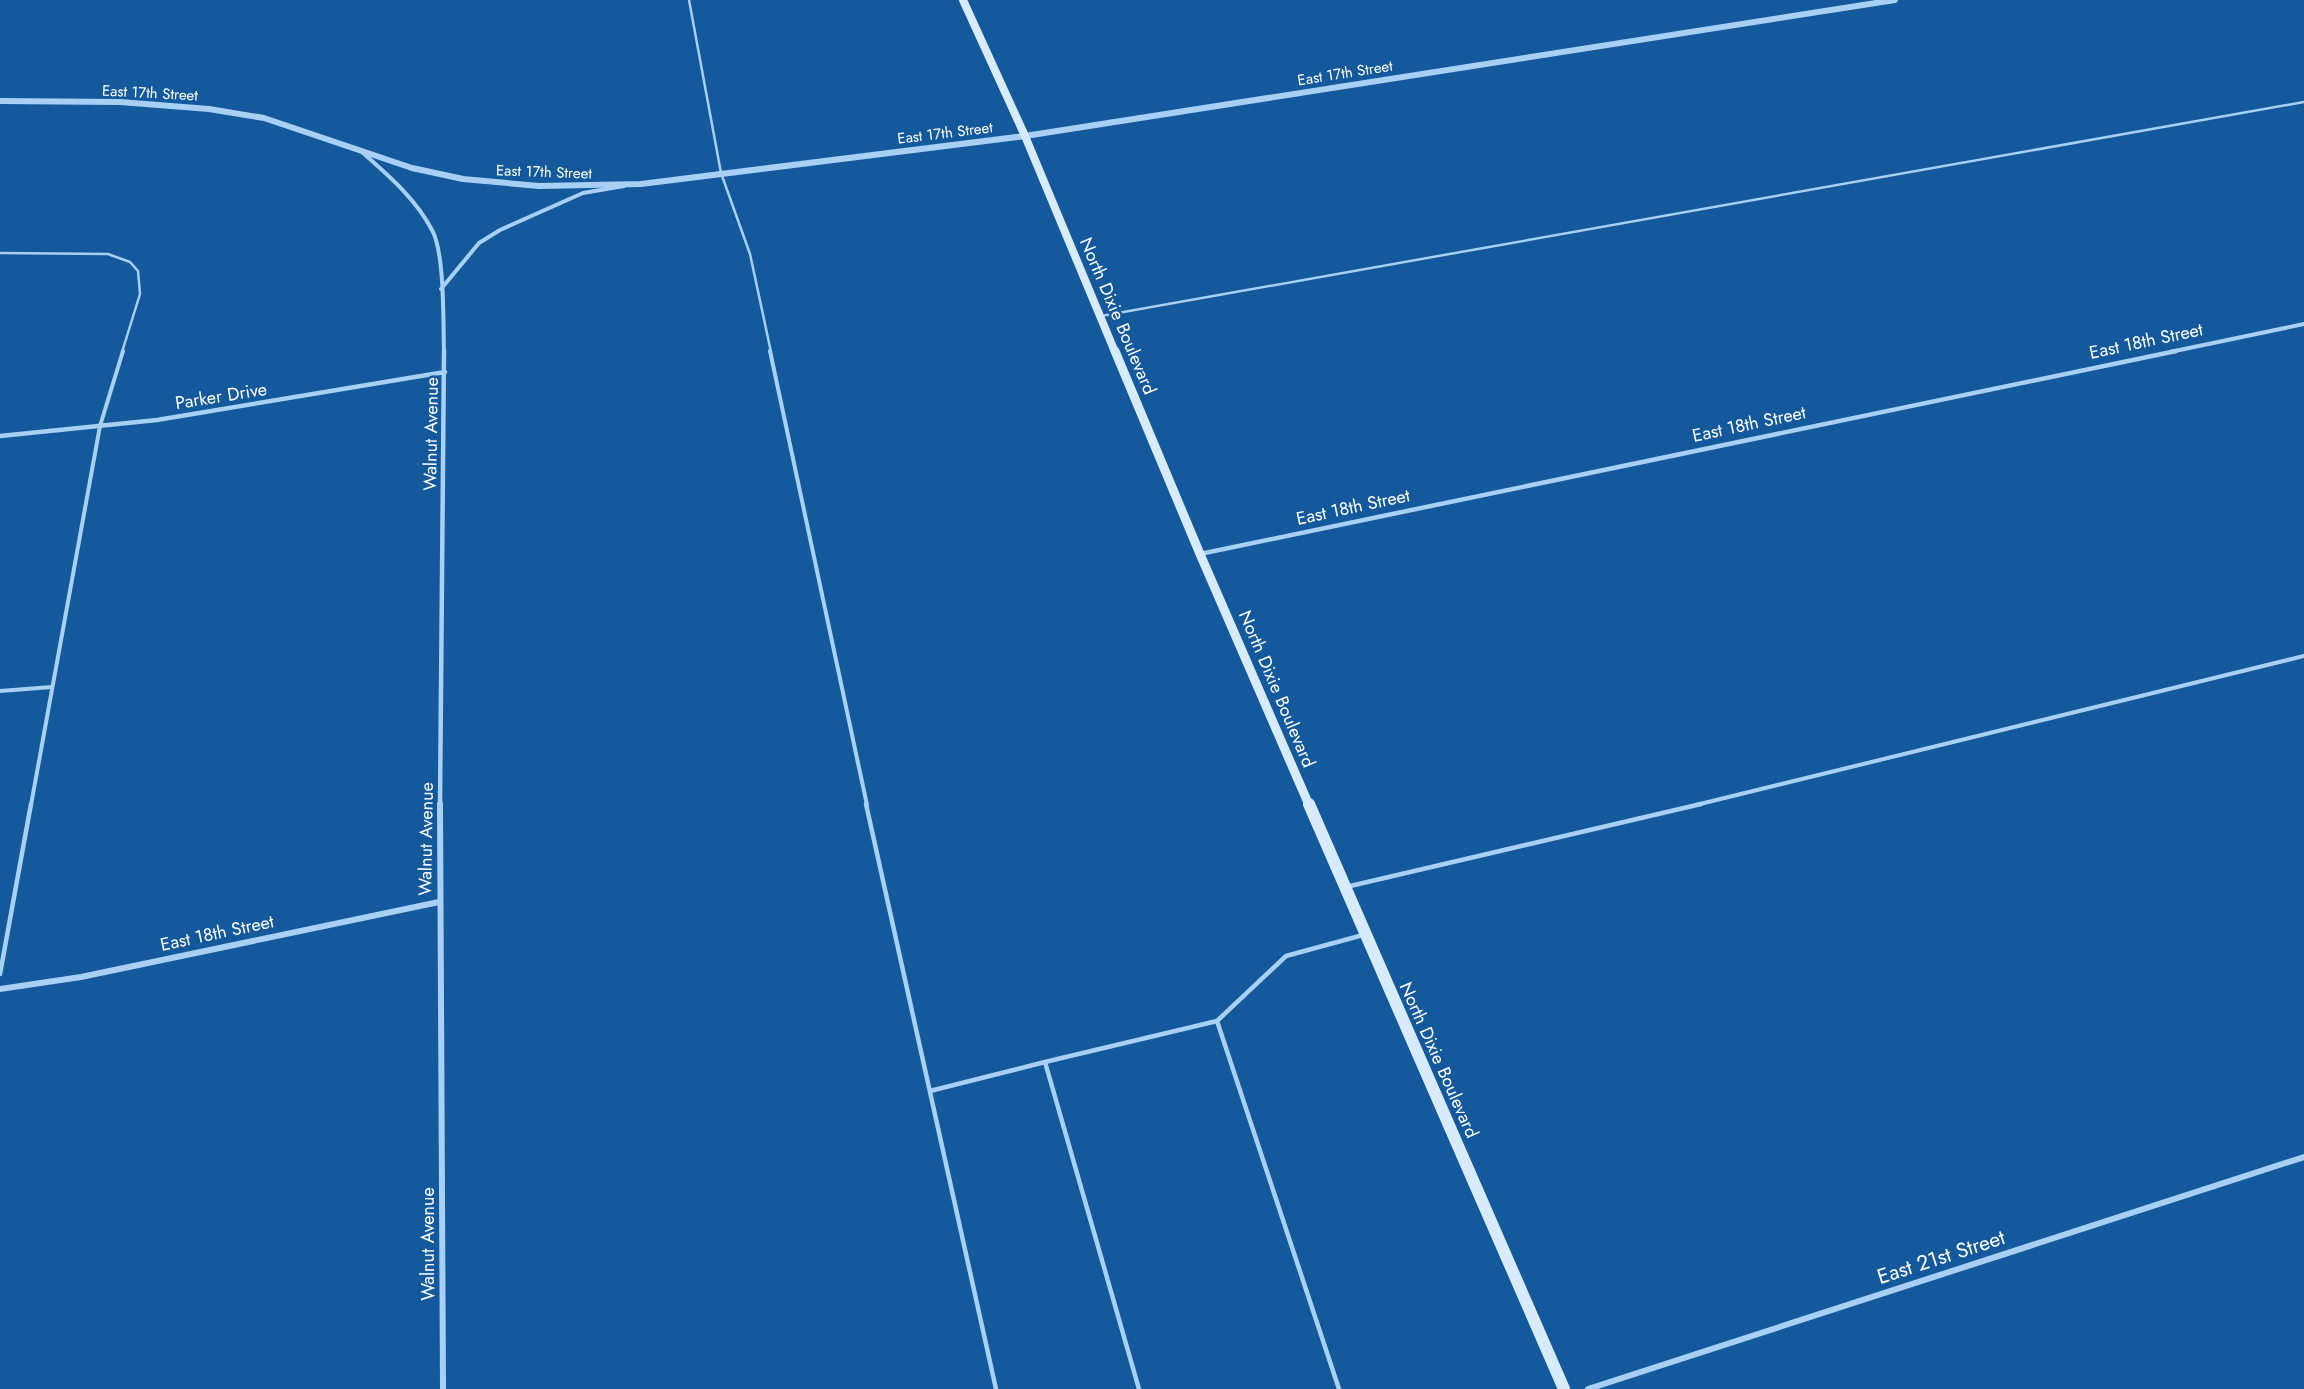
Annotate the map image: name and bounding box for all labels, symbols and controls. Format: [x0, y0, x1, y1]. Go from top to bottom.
street label: East 17th Street [1296, 55, 1395, 91]
street label: East 17th Street [101, 80, 199, 107]
street label: East 17th Street [896, 116, 994, 150]
street label: East 17th Street [496, 159, 593, 185]
street label: North Dixie Boulevard [1073, 233, 1163, 399]
street label: East 18th Street [2087, 316, 2206, 366]
street label: Parker Drive [173, 376, 269, 416]
street label: Walnut Avenue [417, 377, 445, 491]
street label: East 18th Street [1690, 399, 1809, 449]
street label: East 18th Street [1294, 482, 1413, 532]
street label: North Dixie Boulevard [1232, 606, 1322, 772]
street label: Walnut Avenue [412, 782, 440, 896]
street label: East 18th Street [158, 908, 277, 958]
street label: North Dixie Boulevard [1393, 978, 1485, 1142]
street label: Walnut Avenue [415, 1187, 441, 1301]
street label: East 21st Street [1873, 1222, 2009, 1292]

